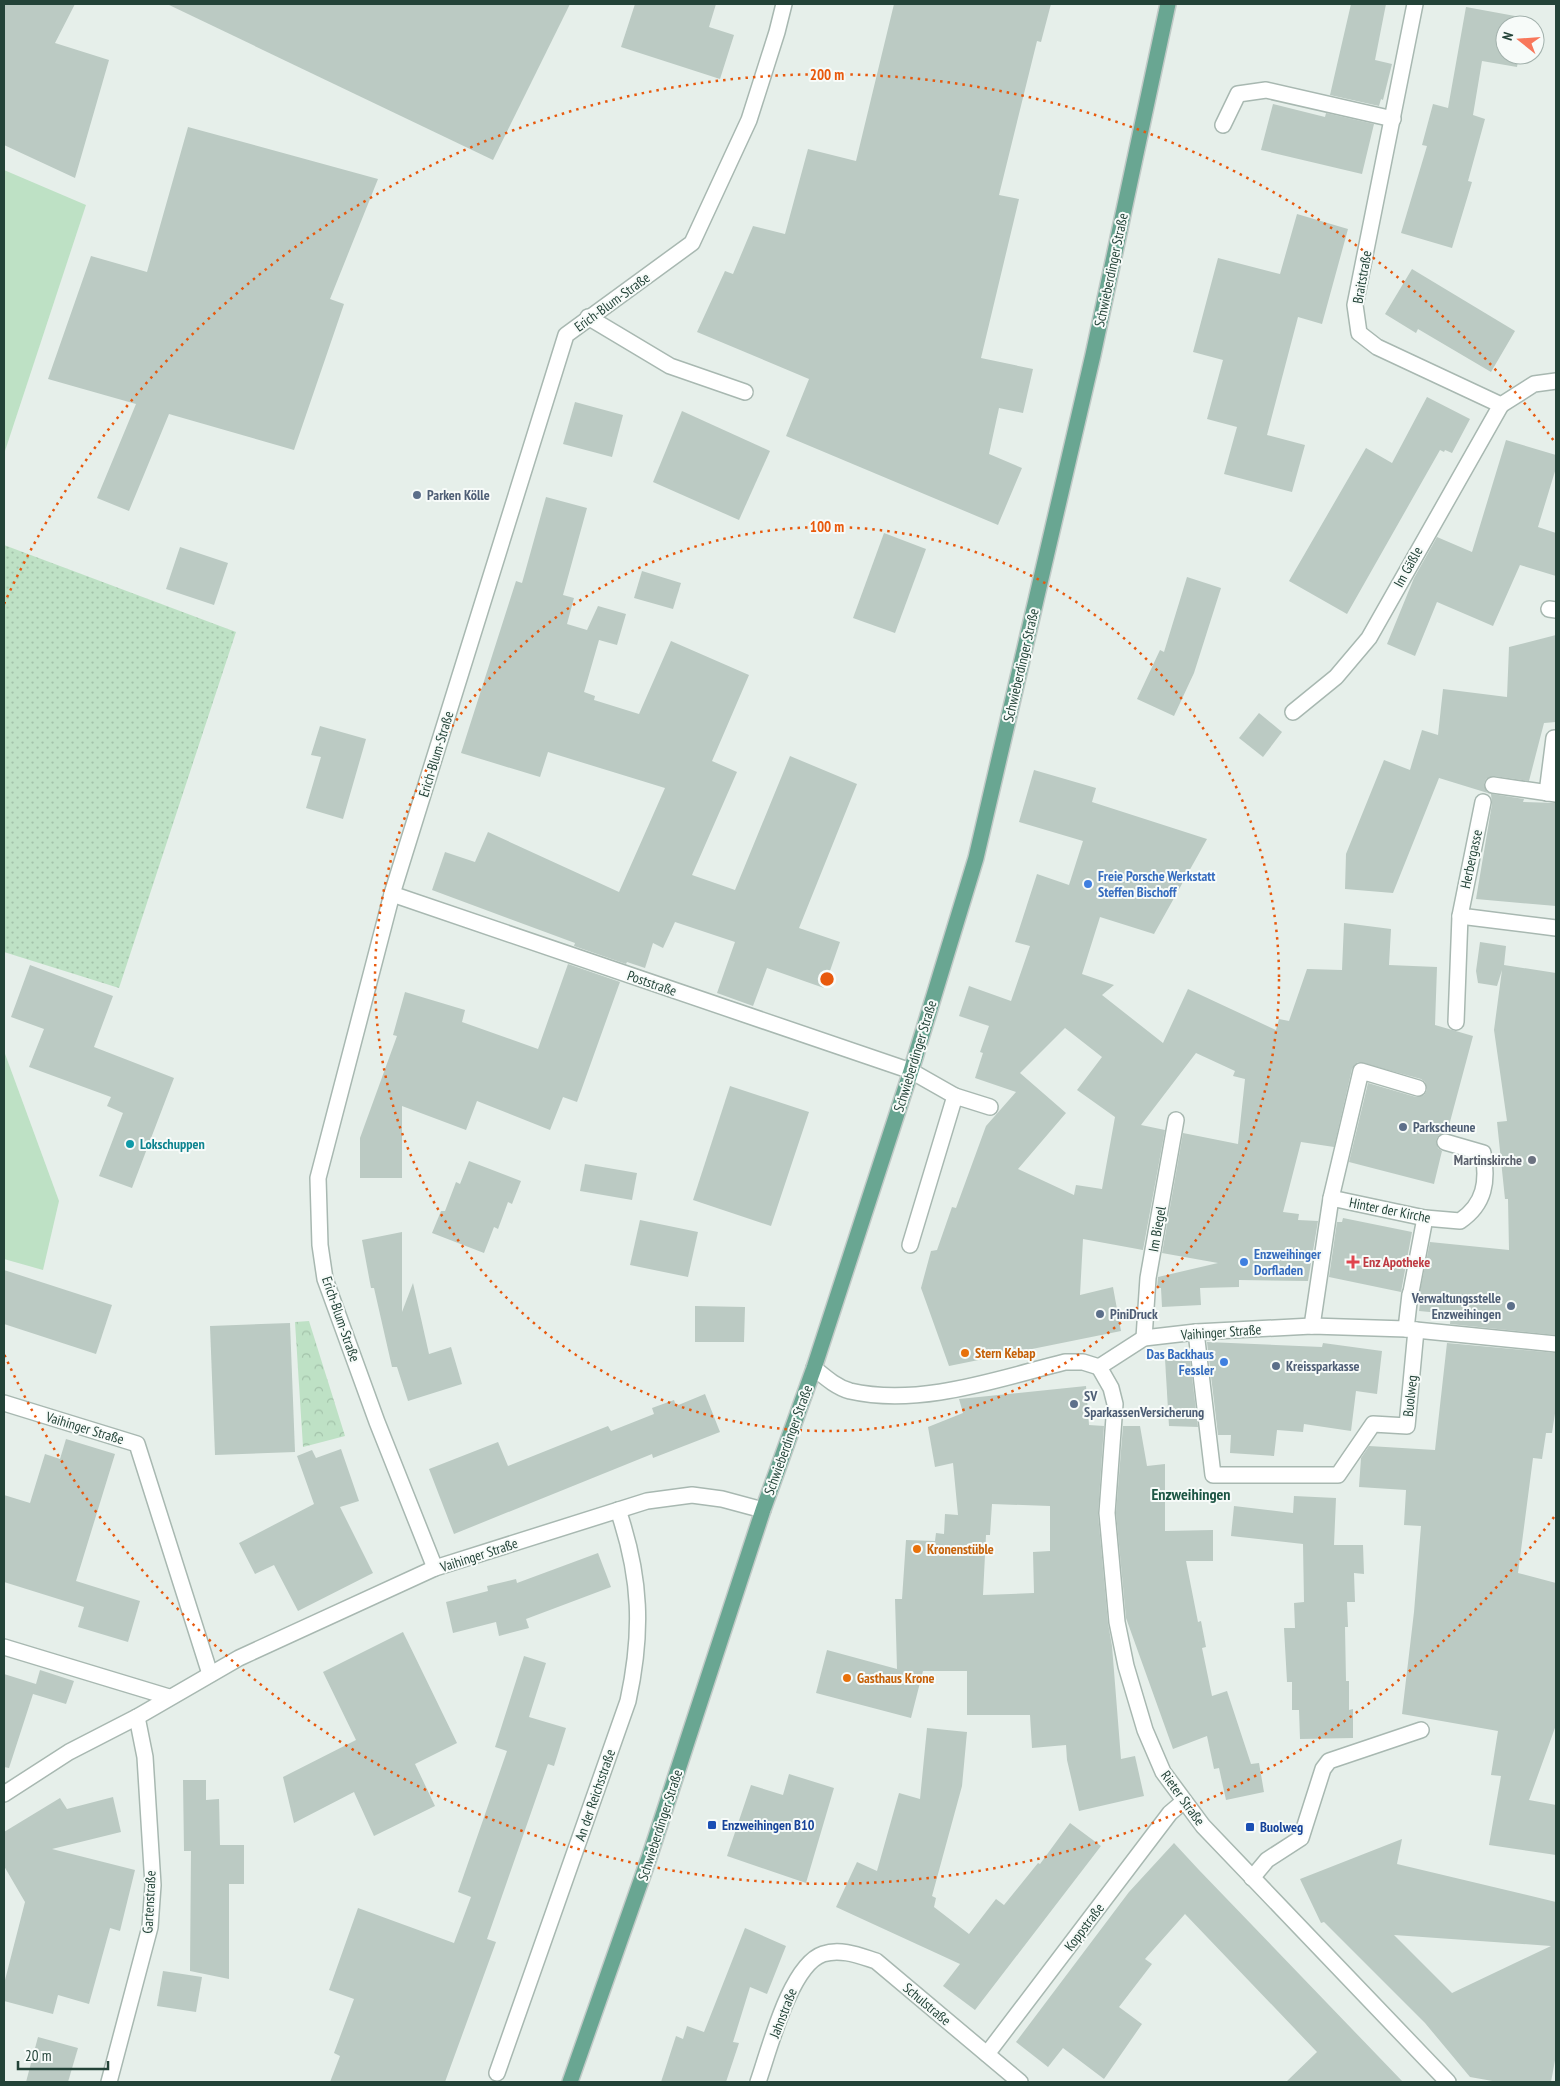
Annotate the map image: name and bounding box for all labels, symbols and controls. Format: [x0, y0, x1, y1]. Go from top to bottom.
north arrow [1495, 15, 1545, 65]
text: N [1498, 30, 1517, 42]
text: 200 m [810, 65, 844, 84]
street label: Schwieberdinger Straße [1090, 211, 1132, 328]
street label: Braitstraße [1348, 249, 1376, 305]
street label: Erich-Blum-Straße [571, 268, 654, 335]
place label: Parken Kölle [427, 486, 490, 504]
marker: Parken Kölle [411, 489, 423, 501]
text: 100 m [810, 517, 844, 536]
street label: Im Gäßle [1390, 543, 1427, 590]
street label: Schwieberdinger Straße [999, 606, 1043, 723]
street label: Erich-Blum-Straße [414, 709, 458, 799]
street label: Herbergasse [1456, 828, 1486, 890]
place label: Freie Porsche Werkstatt Steffen Bischoff [1098, 867, 1215, 901]
marker: Freie Porsche Werkstatt Steffen Bischoff [1082, 878, 1094, 890]
street label: Poststraße [625, 966, 679, 1000]
centre of rings [818, 970, 836, 988]
street label: Schwieberdinger Straße [889, 998, 941, 1114]
place label: Parkscheune [1413, 1118, 1476, 1136]
marker: Parkscheune [1397, 1121, 1409, 1133]
place label: Lokschuppen [140, 1135, 205, 1153]
marker: Lokschuppen [124, 1138, 136, 1150]
place label: Martinskirche [1454, 1151, 1522, 1169]
marker: Martinskirche [1526, 1154, 1538, 1166]
street label: Hinter der Kirche [1348, 1193, 1432, 1227]
street label: Im Biegel [1144, 1204, 1170, 1253]
place label: Enzweihinger Dorfladen [1254, 1245, 1322, 1279]
place label: Enz Apotheke [1363, 1253, 1430, 1271]
marker: Enzweihinger Dorfladen [1238, 1256, 1250, 1268]
marker: Enz Apotheke [1347, 1256, 1359, 1268]
street label: Erich-Blum-Straße [318, 1274, 364, 1364]
place label: Verwaltungsstelle Enzweihingen [1411, 1289, 1501, 1323]
marker: Verwaltungsstelle Enzweihingen [1505, 1300, 1517, 1312]
place label: PiniDruck [1110, 1305, 1158, 1323]
marker: PiniDruck [1094, 1308, 1106, 1320]
street label: Vaihinger Straße [1179, 1320, 1262, 1344]
place label: Stern Kebap [975, 1344, 1035, 1362]
place label: Das Backhaus Fessler [1146, 1345, 1215, 1379]
marker: Stern Kebap [959, 1347, 971, 1359]
marker: Das Backhaus Fessler [1218, 1356, 1230, 1368]
place label: Kreissparkasse [1286, 1357, 1360, 1375]
marker: Kreissparkasse [1270, 1360, 1282, 1372]
street label: Buolweg [1399, 1374, 1421, 1418]
street label: Schwieberdinger Straße [760, 1382, 816, 1497]
place label: SV SparkassenVersicherung [1084, 1387, 1204, 1421]
marker: SV SparkassenVersicherung [1068, 1398, 1080, 1410]
street label: Vaihinger Straße [43, 1407, 126, 1448]
district label: Enzweihingen [1151, 1484, 1231, 1504]
street label: Vaihinger Straße [437, 1534, 520, 1576]
place label: Kronenstüble [927, 1540, 994, 1558]
marker: Kronenstüble [911, 1543, 923, 1555]
place label: Gasthaus Krone [857, 1669, 935, 1687]
marker: Gasthaus Krone [841, 1672, 853, 1684]
street label: An der Reichsstraße [571, 1747, 619, 1843]
street label: Schwieberdinger Straße [634, 1767, 686, 1883]
street label: Rieter Straße [1157, 1767, 1209, 1829]
place label: Enzweihingen B10 [722, 1816, 815, 1834]
place label: Buolweg [1260, 1818, 1303, 1836]
marker: Enzweihingen B10 [706, 1819, 718, 1831]
marker: Buolweg [1244, 1821, 1256, 1833]
street label: Gartenstraße [138, 1870, 160, 1934]
street label: Koppstraße [1060, 1899, 1108, 1954]
street label: Schulstraße [899, 1979, 955, 2029]
street label: Jahnstraße [765, 1985, 801, 2041]
scale bar [18, 2038, 108, 2070]
text: 20 m [25, 2046, 51, 2065]

